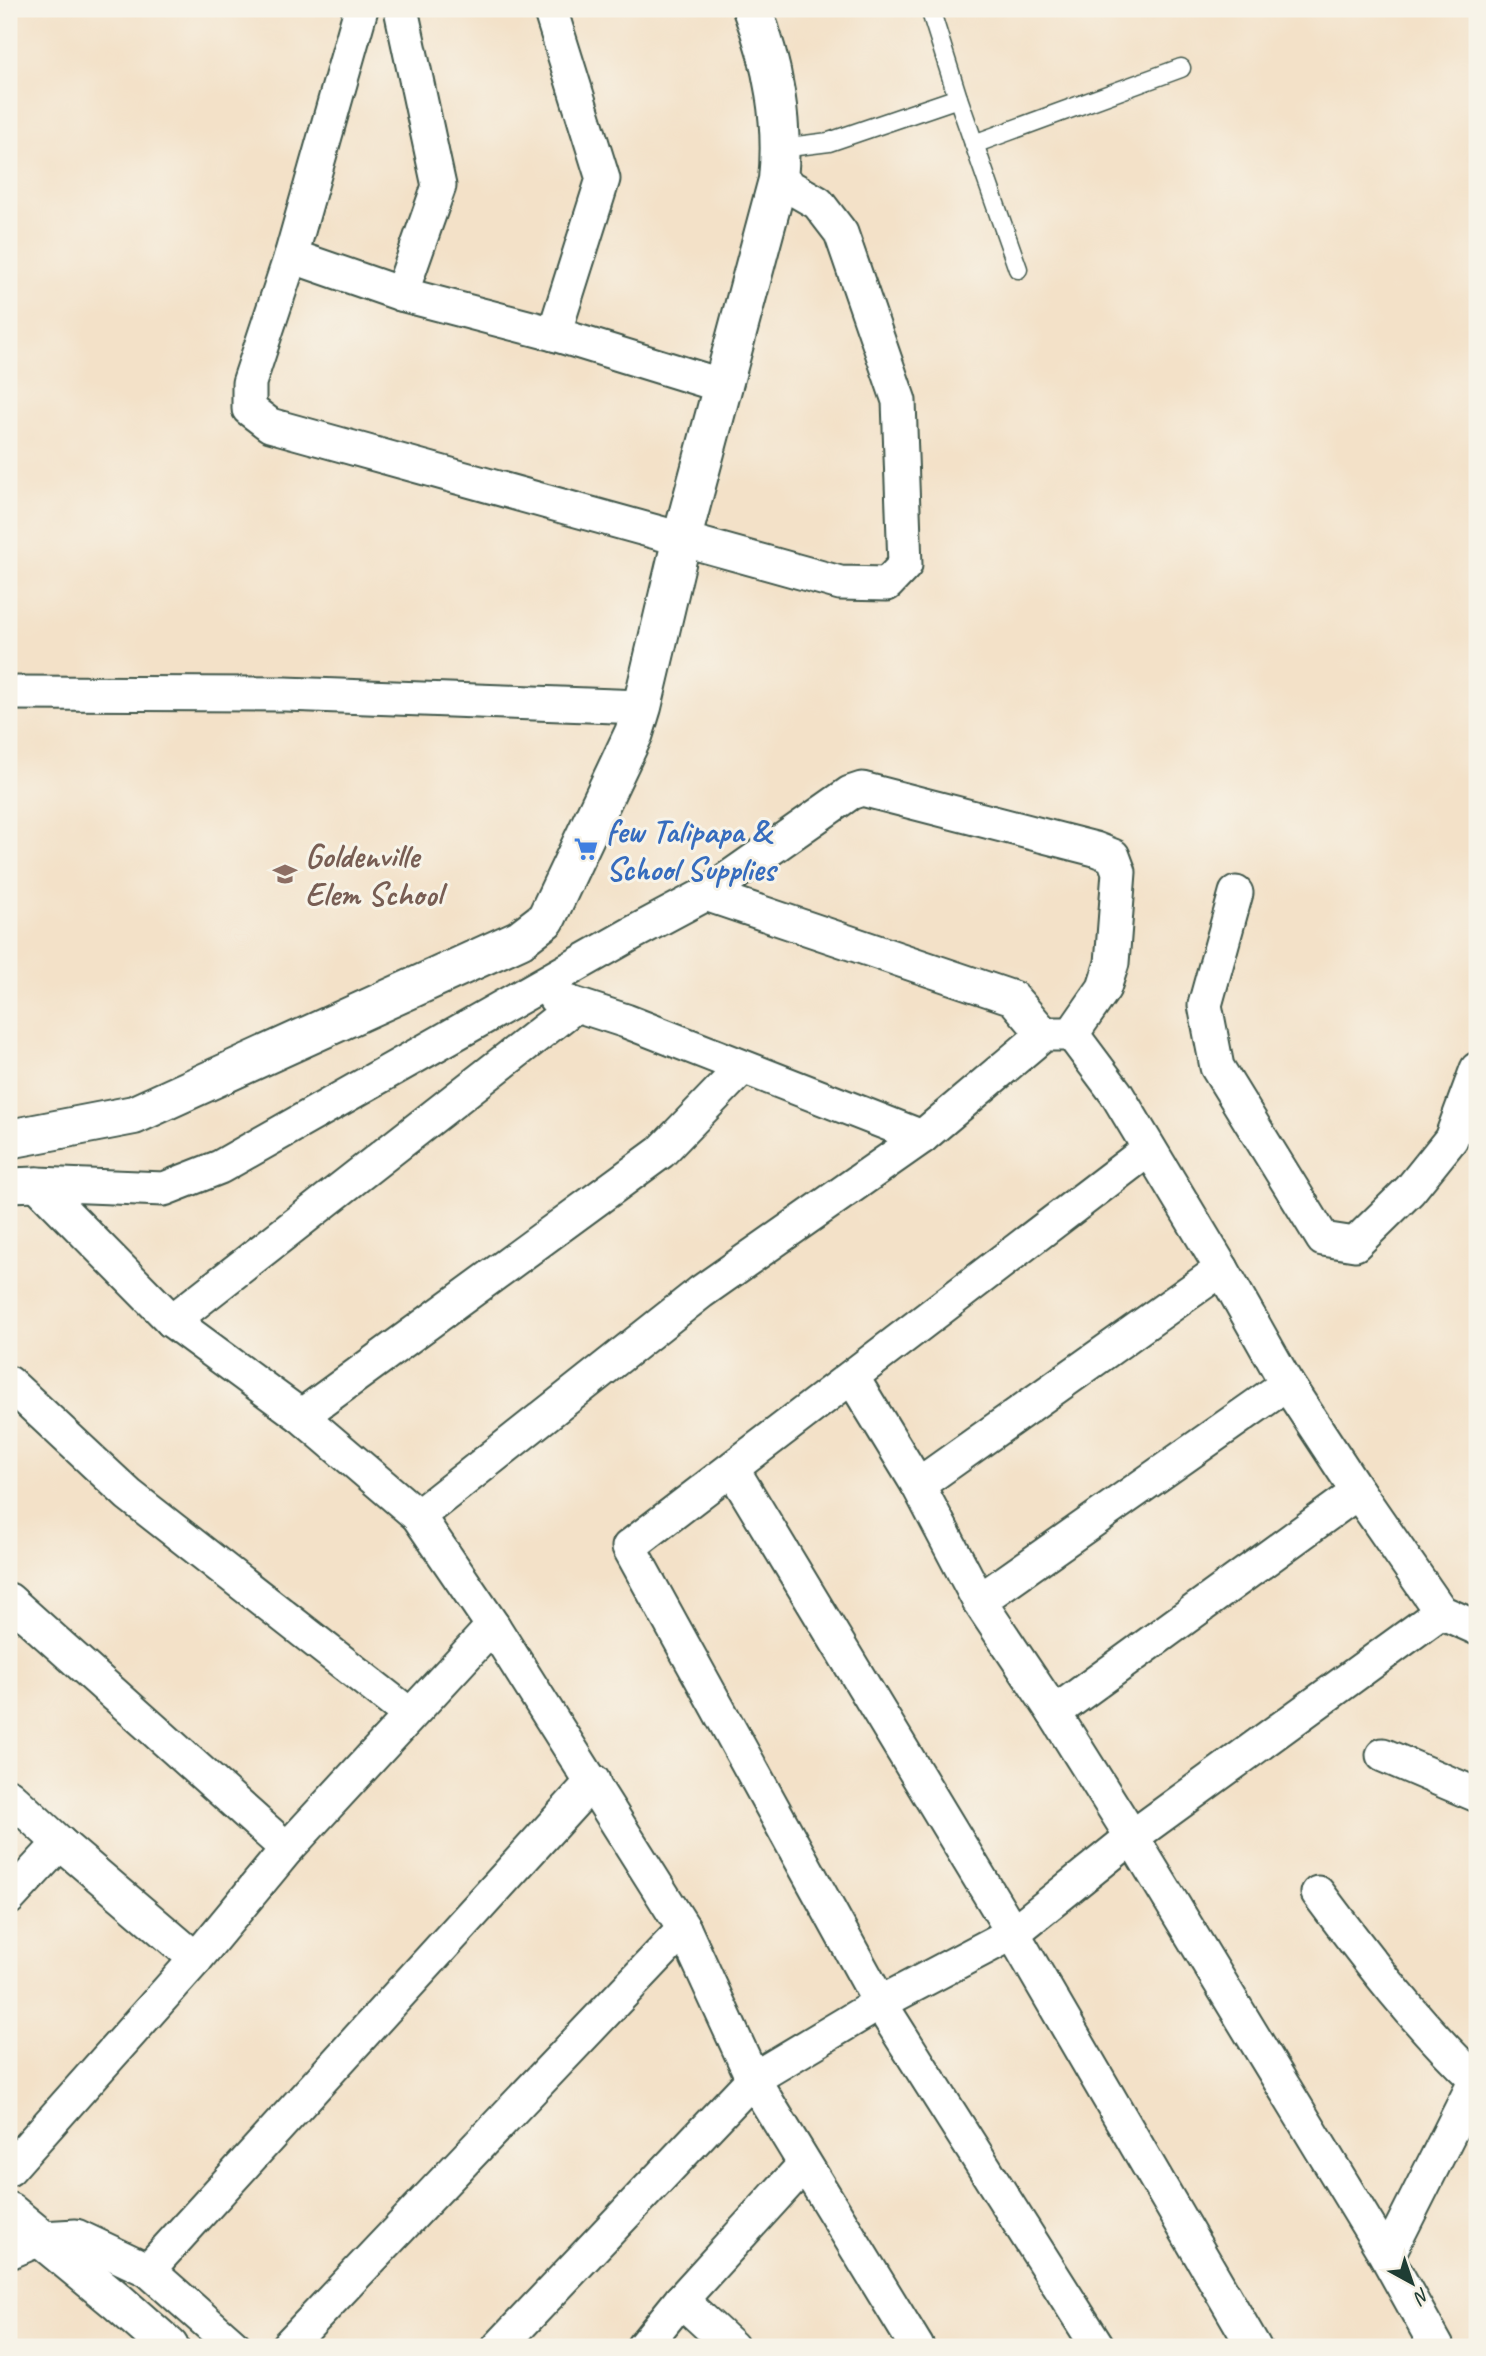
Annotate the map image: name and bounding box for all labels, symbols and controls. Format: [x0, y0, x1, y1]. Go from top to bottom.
place label: few Talipapa & School Supplies [606, 810, 779, 890]
place label: Goldenville Elem School [305, 835, 448, 915]
supermarket icon: few Talipapa & School Supplies [572, 835, 600, 863]
school or university icon: Goldenville Elem School [271, 860, 299, 888]
north arrow [1378, 2248, 1448, 2318]
text: N [1408, 2282, 1435, 2310]

